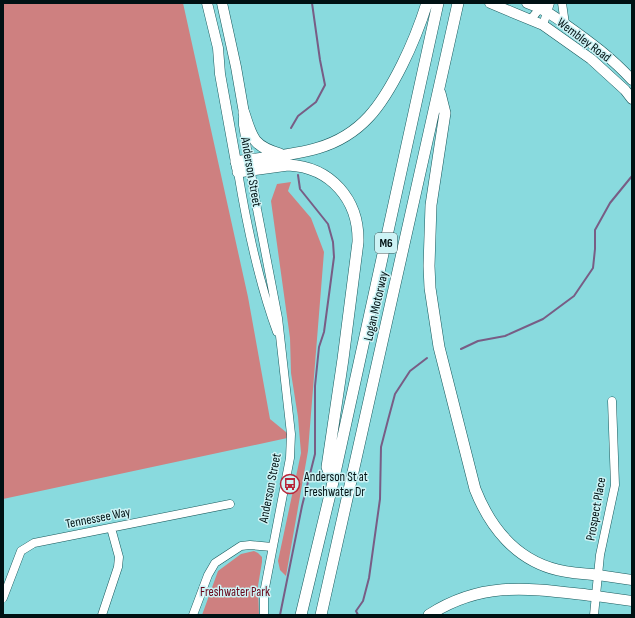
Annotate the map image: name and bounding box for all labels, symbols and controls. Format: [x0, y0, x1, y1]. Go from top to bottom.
street label: Wembley Road [554, 14, 614, 66]
street label: Anderson Street [237, 135, 265, 208]
road number: M6 [375, 233, 397, 253]
street label: Logan Motorway [360, 270, 392, 342]
street label: Anderson Street [255, 452, 285, 525]
place label: Anderson St at Freshwater Dr [303, 469, 368, 500]
bus stop icon: Anderson St at Freshwater Dr [279, 473, 301, 495]
street label: Prospect Place [583, 476, 609, 542]
street label: Tennessee Way [64, 504, 132, 532]
park label: Freshwater Park [200, 584, 270, 600]

